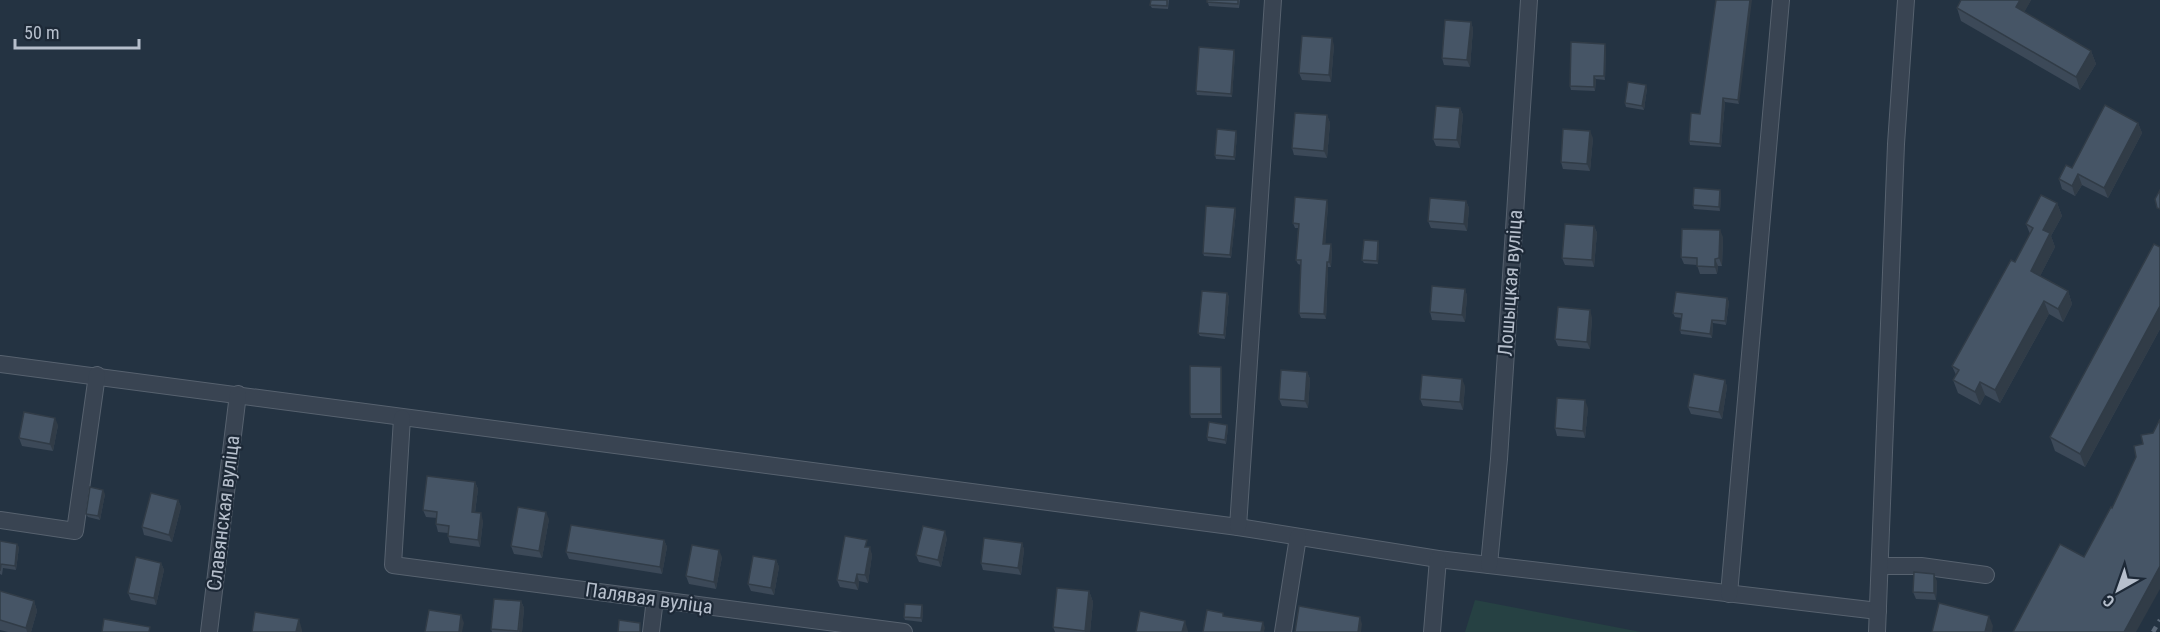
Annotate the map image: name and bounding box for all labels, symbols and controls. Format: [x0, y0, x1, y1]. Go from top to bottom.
scale bar [15, 12, 140, 50]
text: 50 m [24, 22, 59, 43]
street label: Лошыцкая вуліца [1493, 209, 1527, 357]
street label: Славянская вуліца [202, 434, 244, 592]
north arrow [2088, 560, 2148, 620]
street label: Палявая вуліца [584, 577, 714, 619]
text: С [2099, 591, 2118, 611]

